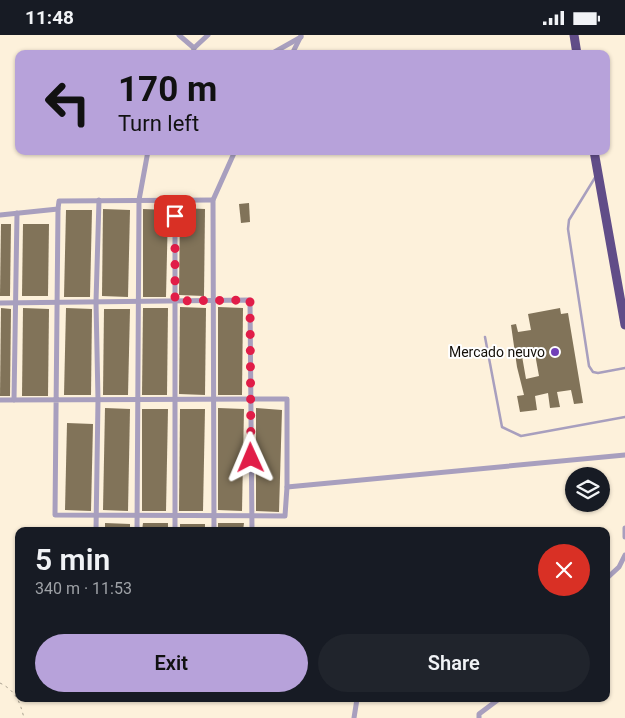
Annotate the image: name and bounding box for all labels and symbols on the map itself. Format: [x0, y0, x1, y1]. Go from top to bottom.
pin [154, 195, 196, 237]
place label: Mercado neuvo [449, 344, 545, 360]
marker: Mercado neuvo [549, 346, 561, 358]
position arrow [224, 431, 276, 483]

